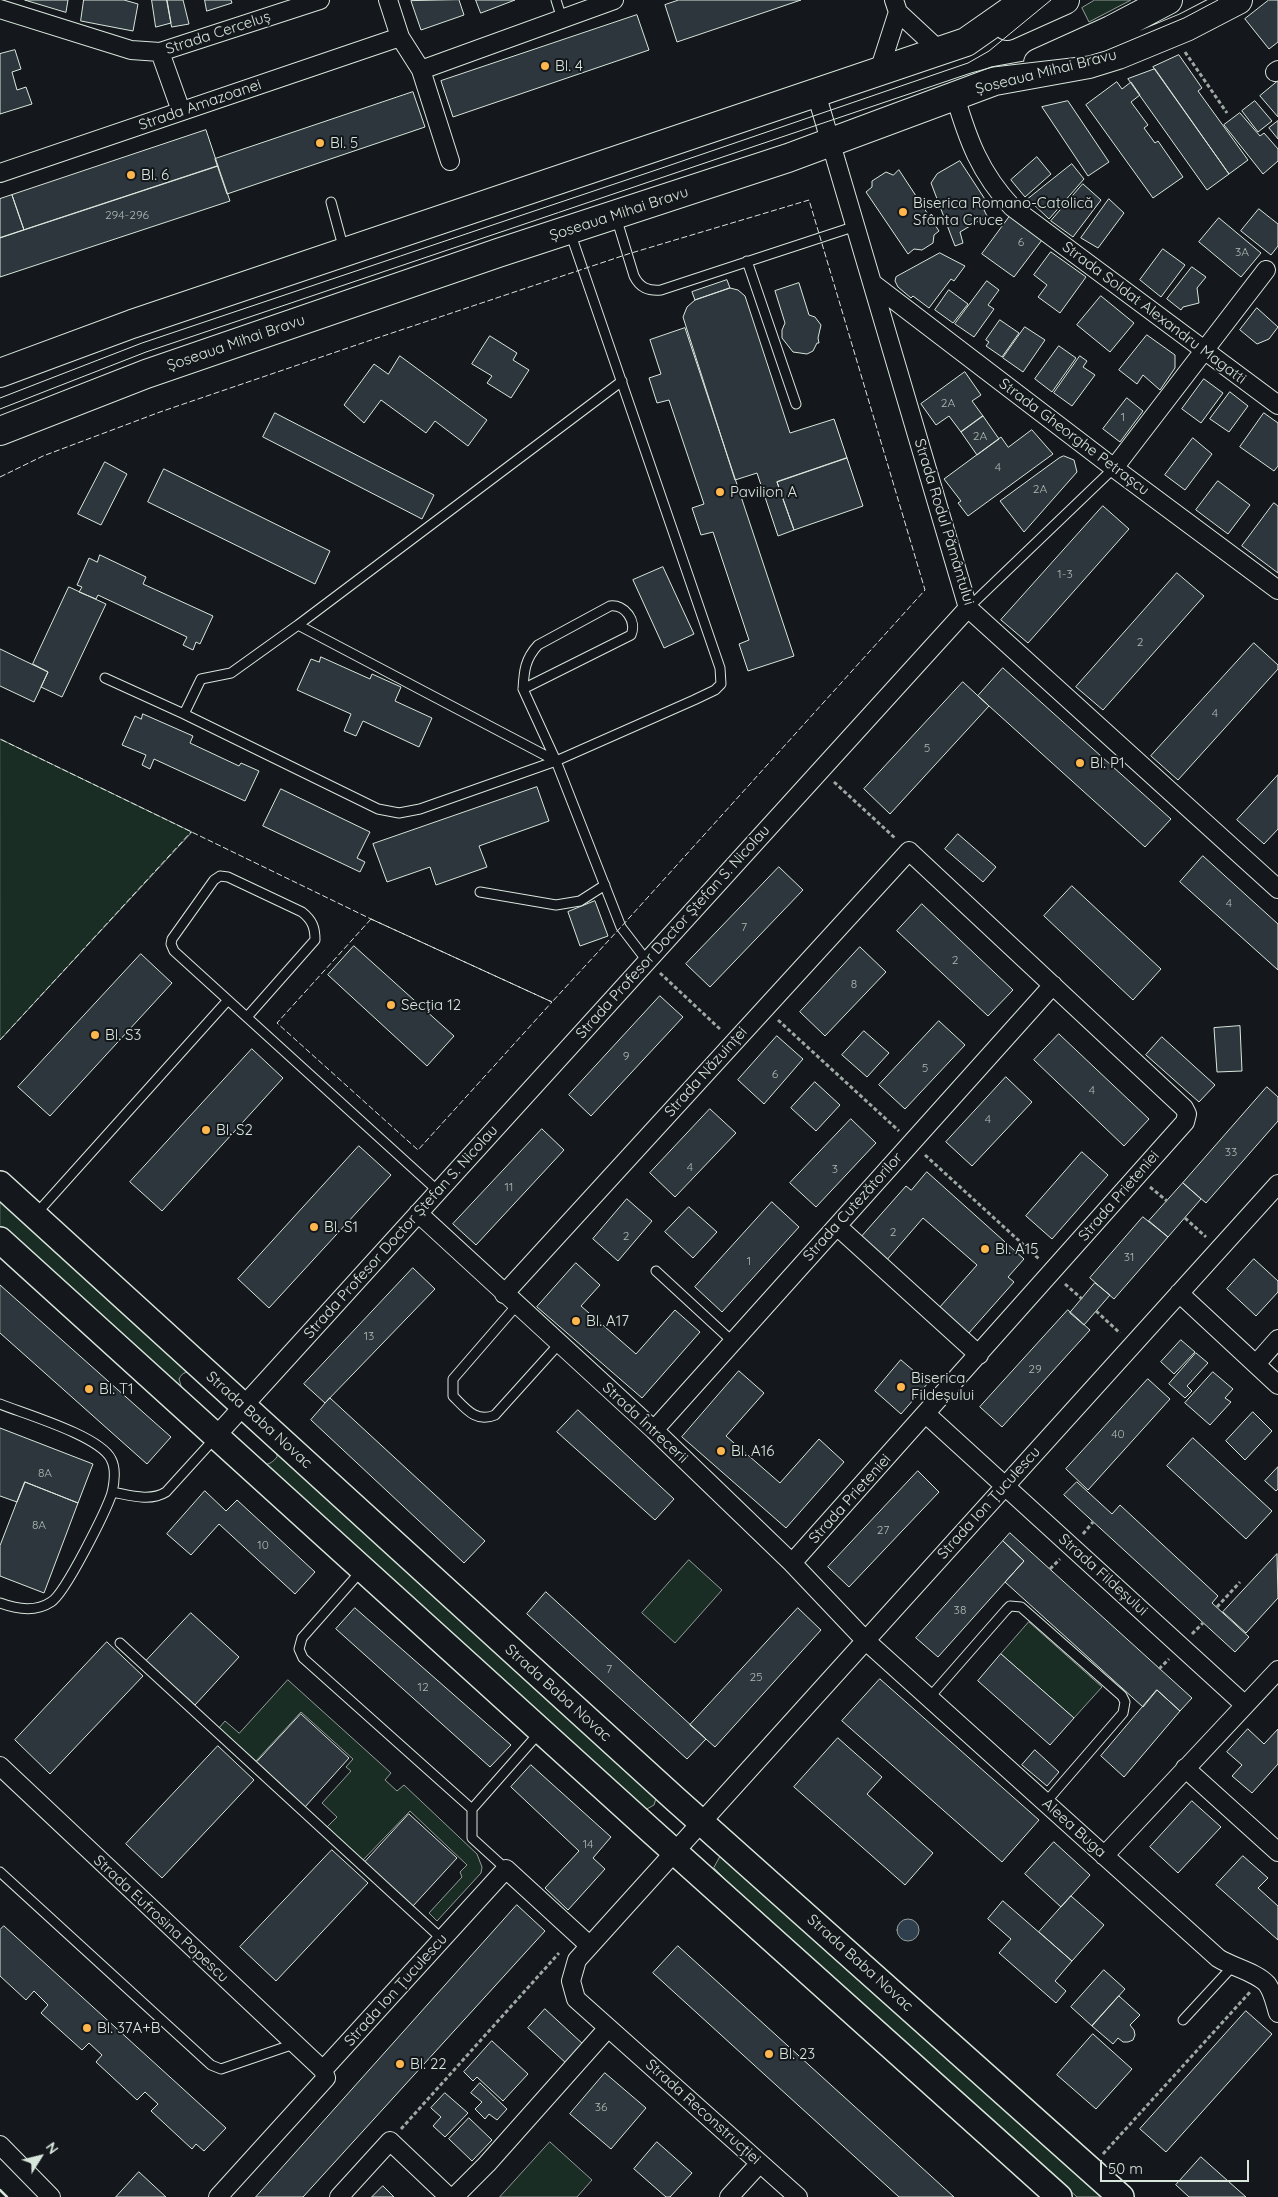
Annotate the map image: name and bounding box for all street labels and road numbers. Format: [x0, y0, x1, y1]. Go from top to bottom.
street label: Strada Cerceluș [163, 8, 273, 58]
street label: Șoseaua Mihai Bravu [973, 46, 1119, 98]
street label: Strada Amazoanei [136, 76, 264, 134]
street label: Șoseaua Mihai Bravu [547, 183, 691, 245]
street label: Strada Soldat Alexandru Magatti [1058, 238, 1250, 388]
street label: Șoseaua Mihai Bravu [165, 311, 307, 375]
street label: Strada Gheorghe Petrașcu [995, 375, 1153, 499]
street label: Strada Rodul Pământului [910, 437, 978, 607]
street label: Strada Profesor Doctor Ștefan S. Nicolau [572, 822, 774, 1042]
street label: Strada Năzuinței [661, 1023, 751, 1121]
street label: Strada Profesor Doctor Ștefan S. Nicolau [300, 1122, 502, 1342]
street label: Strada Prieteniei [1075, 1147, 1163, 1245]
street label: Strada Cutezătorilor [800, 1149, 906, 1265]
street label: Strada Baba Novac [202, 1368, 316, 1472]
street label: Strada Întrecerii [599, 1379, 691, 1467]
street label: Strada Ion Țuculescu [934, 1443, 1044, 1563]
street label: Strada Prieteniei [805, 1451, 895, 1547]
street label: Strada Fildeșului [1055, 1530, 1151, 1620]
street label: Strada Baba Novac [501, 1641, 615, 1745]
street label: Aleea Buga [1038, 1795, 1110, 1861]
street label: Strada Eufrosina Popescu [90, 1852, 232, 1986]
street label: Strada Baba Novac [803, 1911, 917, 2015]
street label: Strada Ion Țuculescu [341, 1930, 451, 2050]
street label: Strada Reconstrucției [642, 2056, 764, 2168]

